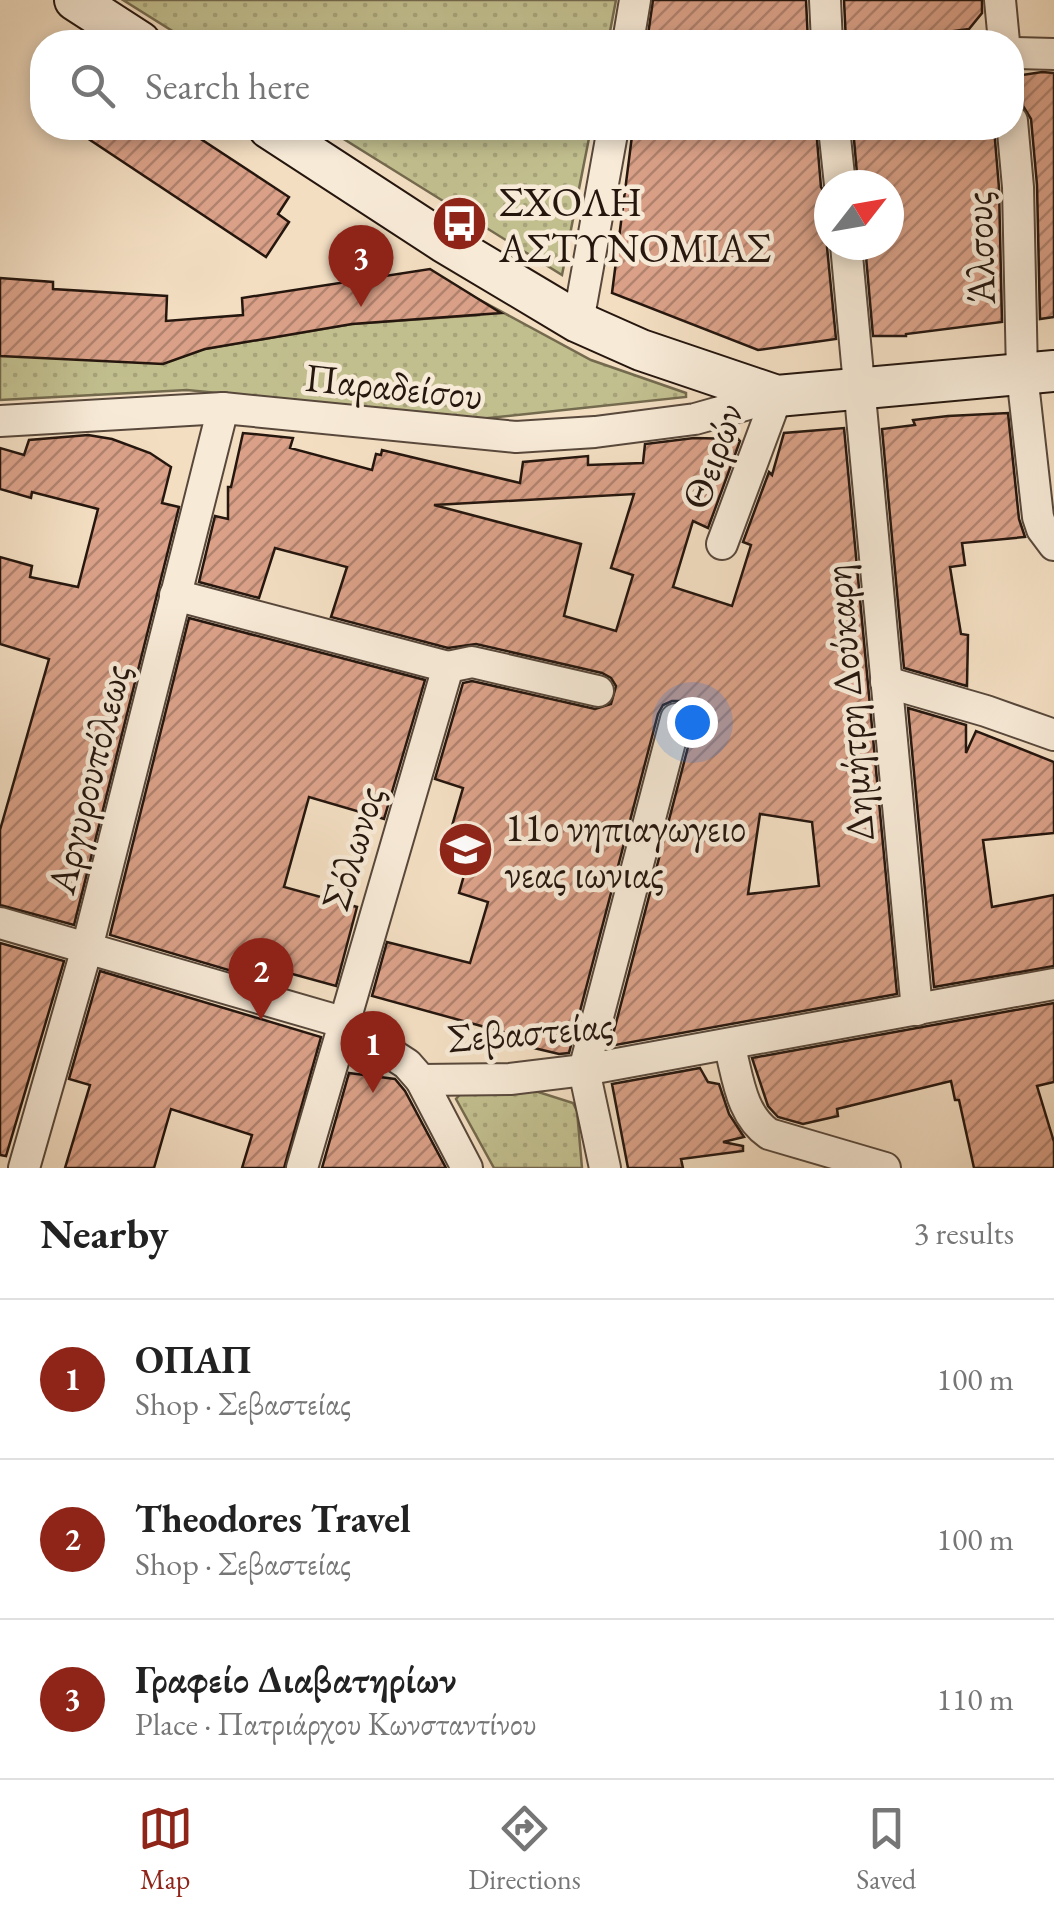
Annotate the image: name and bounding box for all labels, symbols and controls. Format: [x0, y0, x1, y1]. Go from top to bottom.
search box [30, 30, 1024, 140]
icon: search [65, 58, 120, 113]
text: Search here [145, 61, 310, 110]
north arrow [814, 170, 904, 260]
place label: ΣΧΟΛΗ ΑΣΤΥΝΟΜΙΑΣ [498, 175, 771, 273]
street label: Άλσους [951, 191, 1007, 306]
bus stop icon: ΣΧΟΛΗ ΑΣΤΥΝΟΜΙΑΣ [430, 194, 490, 254]
pin: 3 [328, 224, 394, 307]
street label: Παραδείσου [303, 351, 485, 421]
street label: Θειρών [669, 396, 755, 516]
street label: Δημήτρη Δούκαρη [810, 562, 886, 844]
street label: Αργυρουπόλεως [34, 659, 142, 900]
your location [667, 697, 718, 748]
street label: Σόλωνος [309, 779, 395, 917]
place label: 11ο νηπιαγωγειο νεας ιωνιας [504, 801, 746, 899]
school or university icon: 11ο νηπιαγωγειο νεας ιωνιας [436, 820, 496, 880]
pin: 2 [228, 938, 294, 1020]
street label: Σεβαστείας [445, 998, 615, 1064]
pin: 1 [340, 1010, 406, 1093]
text: Nearby [40, 1206, 169, 1261]
text: 3 results [914, 1212, 1014, 1254]
text: ΟΠΑΠ [135, 1334, 251, 1383]
text: 1 [64, 1358, 81, 1400]
text: 100 m [937, 1358, 1014, 1400]
text: Shop · Σεβαστείας [135, 1383, 351, 1425]
text: Theodores Travel [135, 1494, 411, 1543]
text: 2 [64, 1518, 81, 1560]
text: 100 m [937, 1518, 1014, 1560]
text: Shop · Σεβαστείας [135, 1543, 351, 1585]
text: Γραφείο Διαβατηρίων [135, 1654, 456, 1703]
text: 3 [64, 1678, 81, 1720]
text: 110 m [937, 1678, 1014, 1720]
text: Place · Πατριάρχου Κωνσταντίνου [135, 1703, 537, 1745]
tab: Map [138, 1801, 193, 1897]
tab: Directions [468, 1801, 581, 1897]
tab: Saved [856, 1801, 916, 1897]

